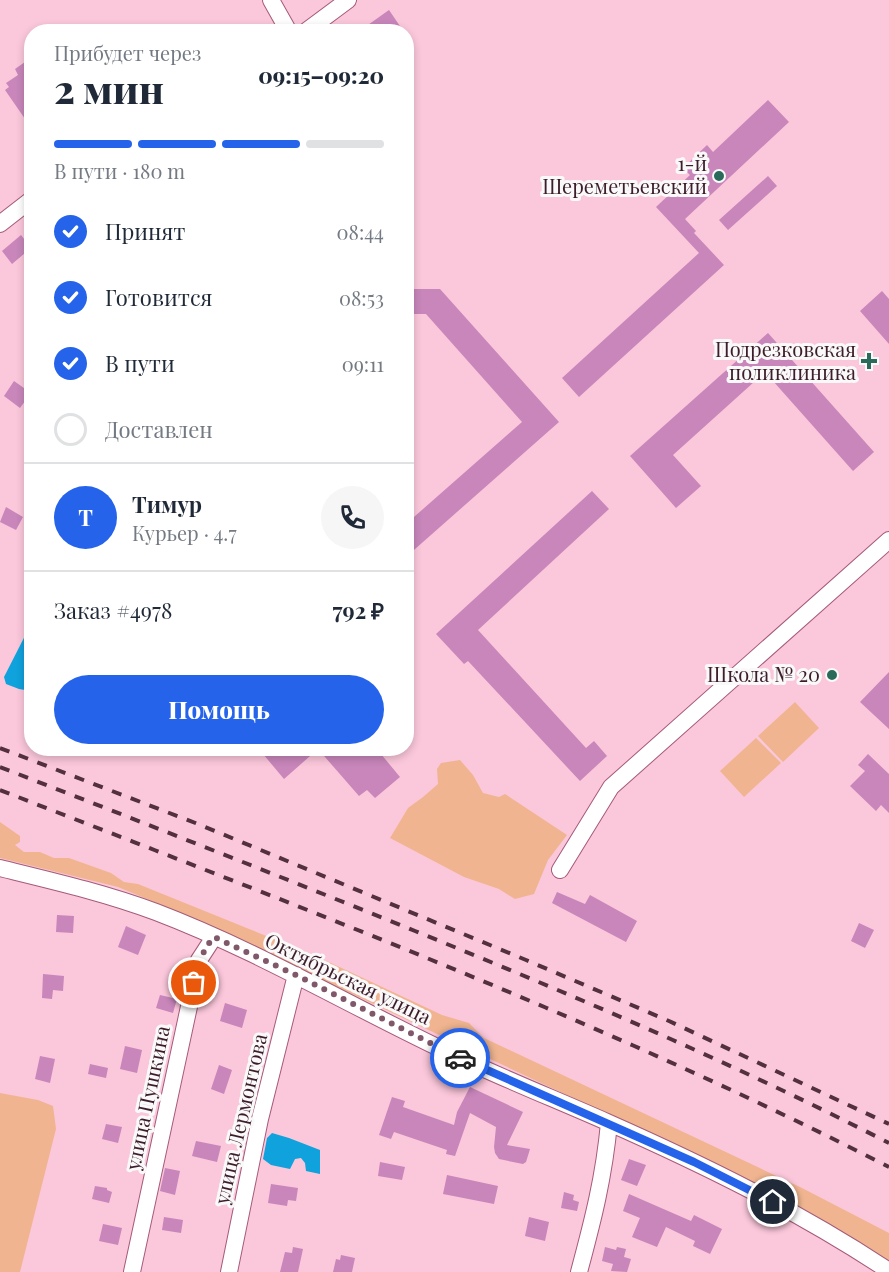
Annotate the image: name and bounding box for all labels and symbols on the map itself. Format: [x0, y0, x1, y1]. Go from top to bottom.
place label: 1-й Шереметьевский [542, 149, 707, 199]
marker: 1-й Шереметьевский [712, 169, 726, 183]
place label: Подрезковская поликлиника [715, 335, 856, 385]
marker: Подрезковская поликлиника [860, 352, 878, 370]
place label: Школа № 20 [707, 660, 820, 687]
marker: Школа № 20 [825, 668, 839, 682]
street label: Октябрьская улица [261, 926, 436, 1030]
pin [168, 957, 219, 1008]
street label: улица Пушкина [118, 1023, 175, 1173]
courier [430, 1028, 490, 1088]
street label: улица Лермонтова [207, 1031, 272, 1208]
pin [747, 1176, 798, 1227]

